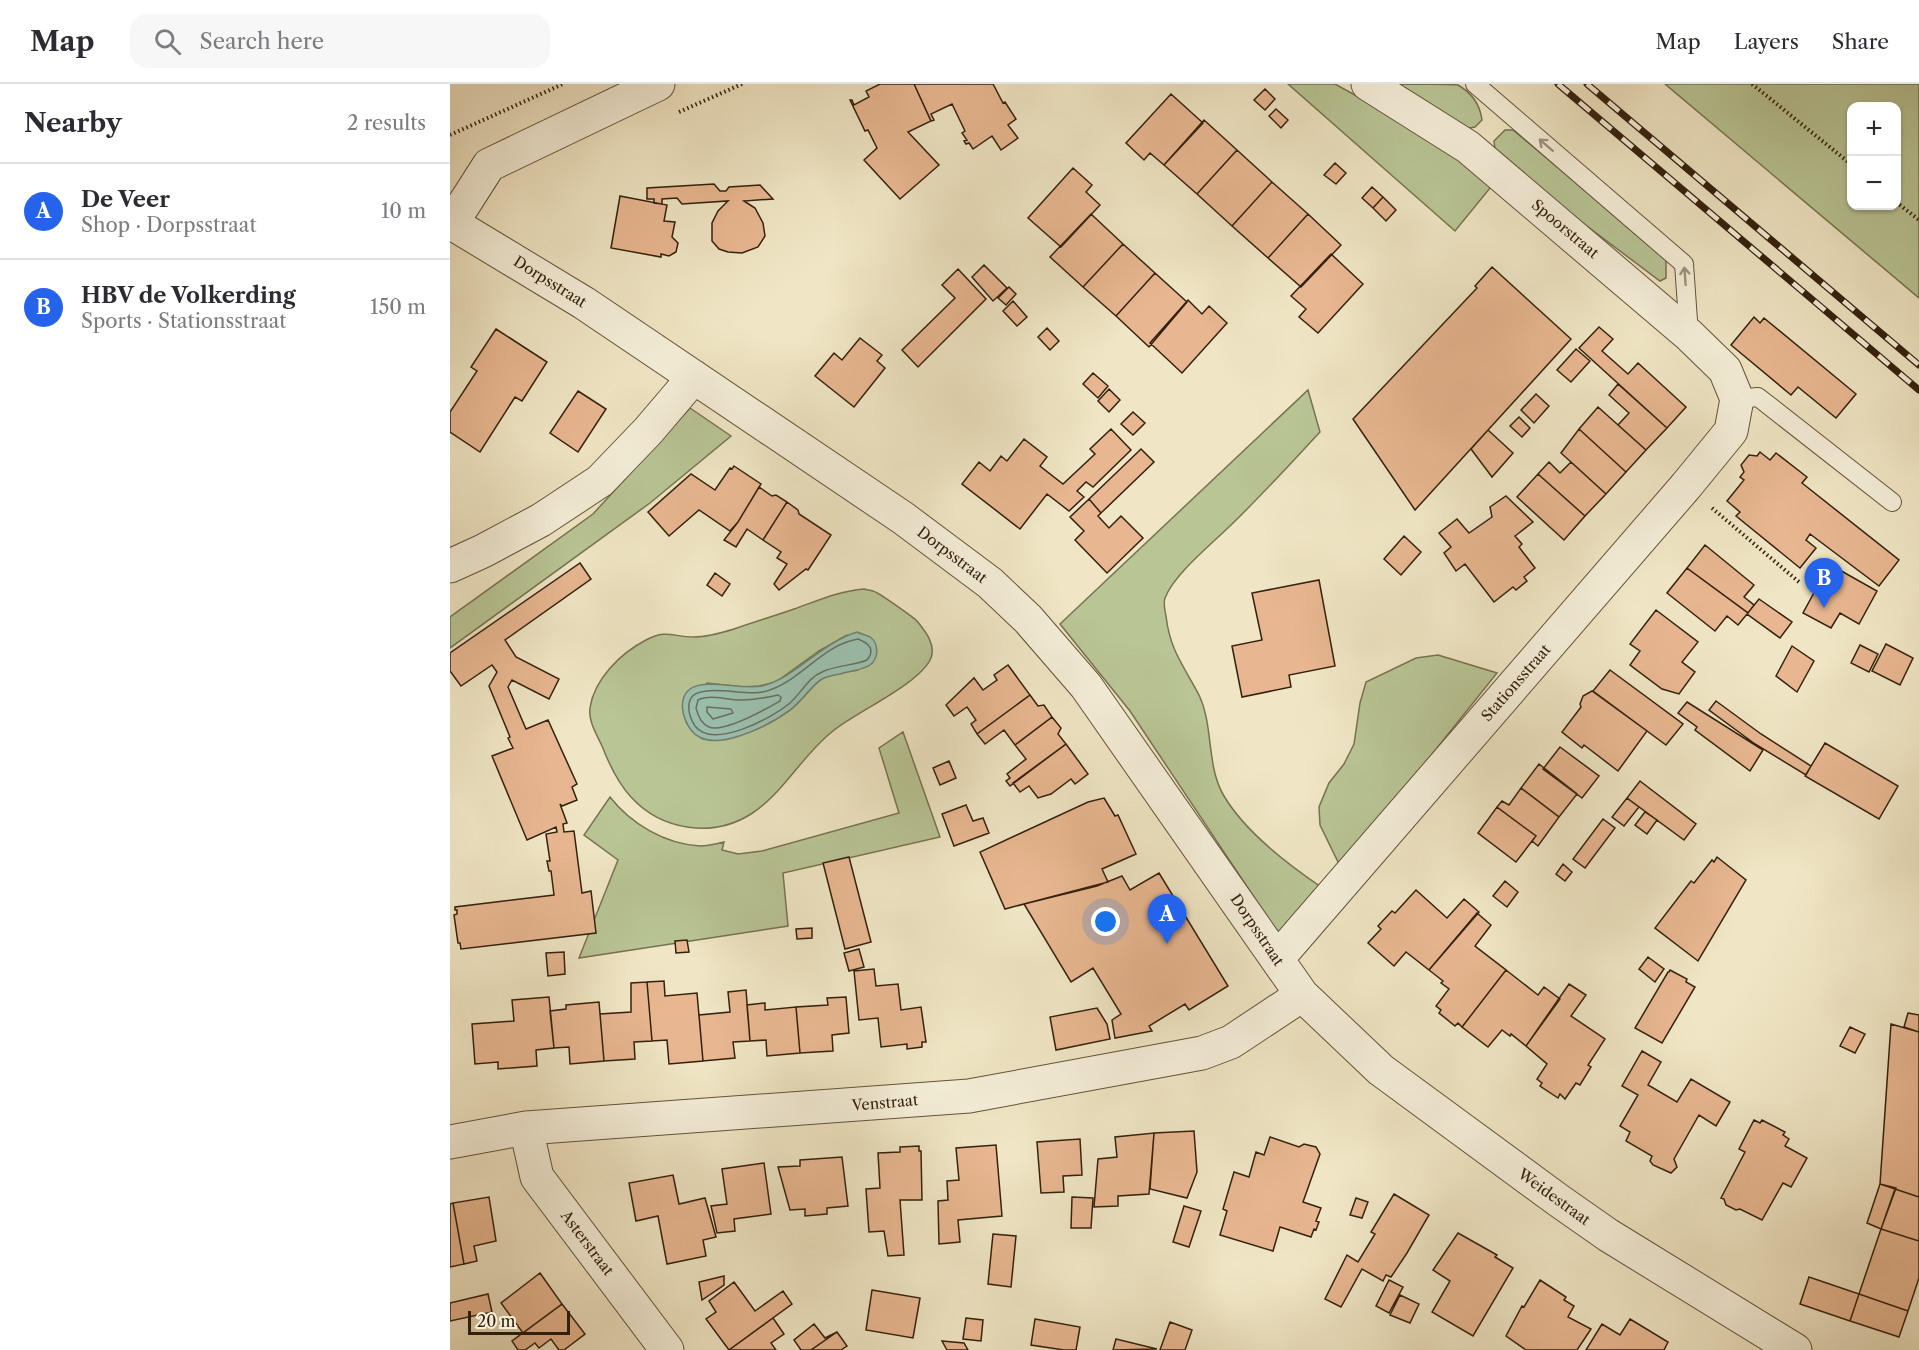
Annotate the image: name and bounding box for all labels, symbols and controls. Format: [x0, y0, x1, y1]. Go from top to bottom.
search box [130, 14, 550, 68]
text: Map [30, 24, 94, 58]
icon: search [151, 25, 184, 58]
text: Search here [199, 28, 324, 55]
text: Map [1656, 29, 1701, 54]
text: Layers [1734, 29, 1799, 54]
text: Share [1832, 29, 1889, 54]
map controls [1847, 102, 1901, 210]
button: + [1847, 102, 1901, 156]
text: Nearby [24, 107, 122, 139]
text: 2 results [347, 111, 426, 135]
one-way arrow [1539, 138, 1554, 152]
button: − [1847, 156, 1901, 210]
text: De Veer [81, 186, 170, 213]
street label: Spoorstraat [1528, 195, 1603, 263]
text: A [36, 199, 51, 223]
text: 10 m [381, 199, 426, 223]
text: Shop · Dorpsstraat [81, 213, 256, 237]
street label: Dorpsstraat [510, 252, 591, 312]
one-way arrow [1679, 267, 1690, 287]
text: HBV de Volkerding [81, 282, 296, 309]
text: B [36, 295, 51, 319]
text: 150 m [370, 295, 426, 319]
text: Sports · Stationsstraat [81, 309, 286, 333]
street label: Dorpsstraat [914, 522, 992, 587]
pin: B [1804, 558, 1844, 608]
street label: Stationsstraat [1477, 640, 1555, 725]
street label: Dorpsstraat [1226, 890, 1289, 970]
pin: A [1148, 894, 1186, 944]
your location [1091, 907, 1120, 936]
street label: Venstraat [850, 1090, 920, 1115]
street label: Weidestraat [1514, 1163, 1595, 1230]
street label: Asterstraat [556, 1206, 618, 1280]
scale bar [468, 1308, 570, 1336]
text: 20 m [477, 1311, 516, 1331]

